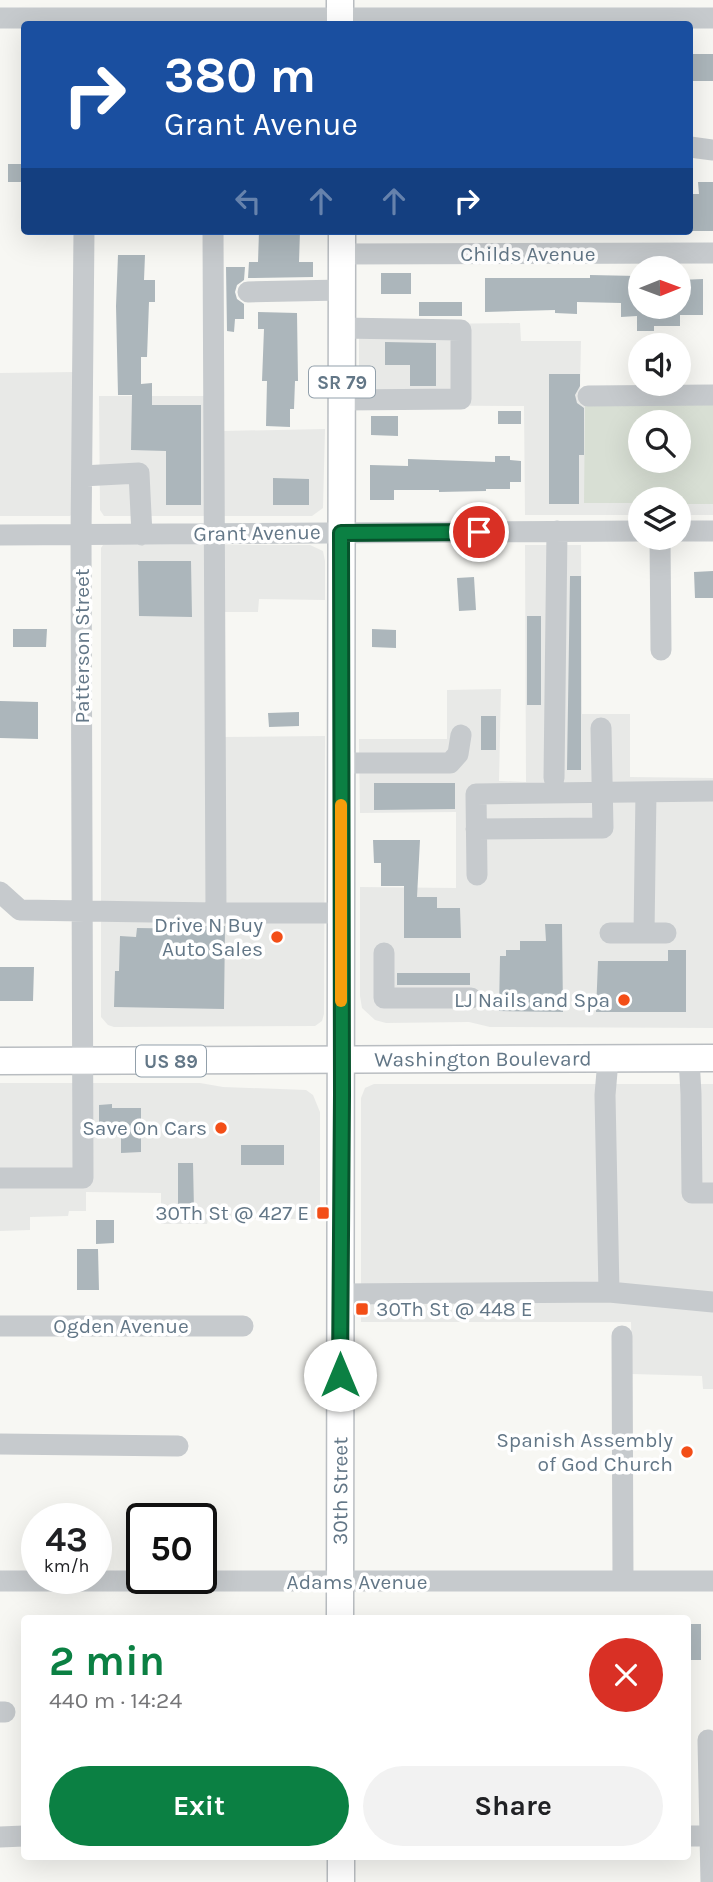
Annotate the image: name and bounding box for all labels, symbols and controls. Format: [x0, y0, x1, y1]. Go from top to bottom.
text: 380 m [164, 47, 316, 104]
icon: right [49, 49, 140, 140]
text: Grant Avenue [164, 106, 358, 143]
icon: left [229, 182, 267, 220]
icon: ahead [302, 182, 340, 220]
icon: ahead [375, 182, 413, 220]
icon: right [448, 182, 486, 220]
street label: Childs Avenue [460, 242, 596, 266]
north arrow [628, 256, 691, 318]
map controls [628, 256, 691, 550]
button: sound [628, 333, 691, 396]
road number: SR 79 [309, 366, 375, 398]
button: search [628, 410, 691, 473]
button: layers [628, 487, 691, 550]
pin [449, 502, 509, 562]
icon: arrive [460, 513, 498, 551]
street label: Grant Avenue [193, 520, 321, 546]
street label: Patterson Street [70, 568, 94, 724]
place label: Drive N Buy Auto Sales [154, 913, 263, 961]
marker: Drive N Buy Auto Sales [269, 929, 285, 945]
place label: LJ Nails and Spa [454, 988, 610, 1012]
marker: LJ Nails and Spa [616, 992, 632, 1008]
road number: US 89 [136, 1046, 206, 1077]
street label: Washington Boulevard [374, 1047, 592, 1071]
place label: Save On Cars [82, 1116, 207, 1140]
marker: Save On Cars [213, 1120, 229, 1136]
place label: 30Th St @ 427 E [155, 1201, 309, 1225]
marker: 30Th St @ 427 E [315, 1205, 331, 1221]
place label: 30Th St @ 448 E [376, 1297, 532, 1321]
marker: 30Th St @ 448 E [354, 1301, 370, 1317]
street label: Ogden Avenue [53, 1314, 189, 1338]
position arrow [303, 1338, 377, 1412]
place label: Spanish Assembly of God Church [496, 1428, 673, 1476]
street label: 30th Street [328, 1437, 352, 1545]
marker: Spanish Assembly of God Church [679, 1444, 695, 1460]
speed limit sign: 50 [126, 1503, 217, 1594]
text: 43 [45, 1519, 88, 1560]
text: km/h [44, 1555, 89, 1577]
street label: Adams Avenue [287, 1570, 427, 1594]
text: 2 min [49, 1636, 165, 1686]
button: close [589, 1638, 663, 1712]
text: 440 m · 14:24 [49, 1687, 182, 1714]
button: Exit [49, 1766, 349, 1846]
button: Share [363, 1766, 663, 1846]

